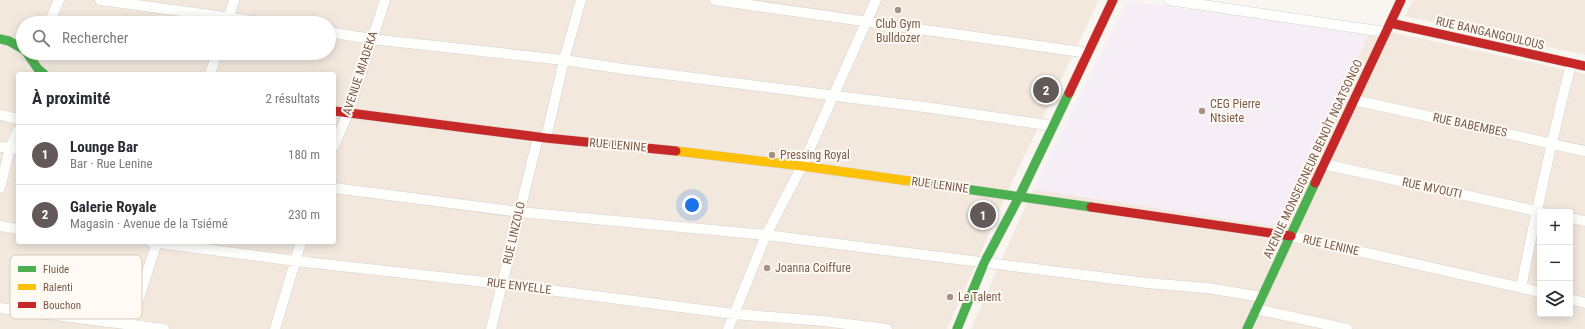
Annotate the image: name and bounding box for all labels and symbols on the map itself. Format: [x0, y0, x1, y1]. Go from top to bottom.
marker: Club Gym Bulldozer [893, 5, 903, 15]
street label: RUE BANGANGOULOUS [1434, 14, 1546, 52]
place label: Club Gym Bulldozer [875, 17, 921, 45]
street label: AVENUE MIADEKA [340, 29, 380, 117]
street label: AVENUE MONSEIGNEUR BENOÎT NGATSONGO [1260, 57, 1365, 261]
pin: 2 [1033, 75, 1059, 105]
place label: CEG Pierre Ntsiete [1210, 97, 1261, 125]
marker: CEG Pierre Ntsiete [1197, 106, 1207, 116]
street label: RUE BABEMBES [1432, 110, 1508, 140]
street label: RUE LENINE [589, 136, 647, 154]
place label: Pressing Royal [780, 148, 850, 162]
marker: Pressing Royal [767, 150, 777, 160]
street label: RUE LENINE [911, 174, 969, 196]
street label: RUE MVOUTI [1401, 175, 1463, 201]
your location [682, 195, 702, 215]
street label: RUE LINZOLO [500, 200, 528, 266]
pin: 1 [970, 200, 996, 230]
street label: RUE LENINE [1301, 232, 1361, 258]
legend [10, 255, 142, 319]
place label: Joanna Coiffure [775, 261, 851, 275]
text: Fluide [43, 263, 69, 276]
marker: Joanna Coiffure [762, 263, 772, 273]
street label: RUE ENYELLE [486, 275, 552, 297]
text: Ralenti [43, 281, 73, 294]
place label: Le Talent [958, 290, 1001, 304]
marker: Le Talent [945, 292, 955, 302]
text: Bouchon [43, 299, 81, 312]

